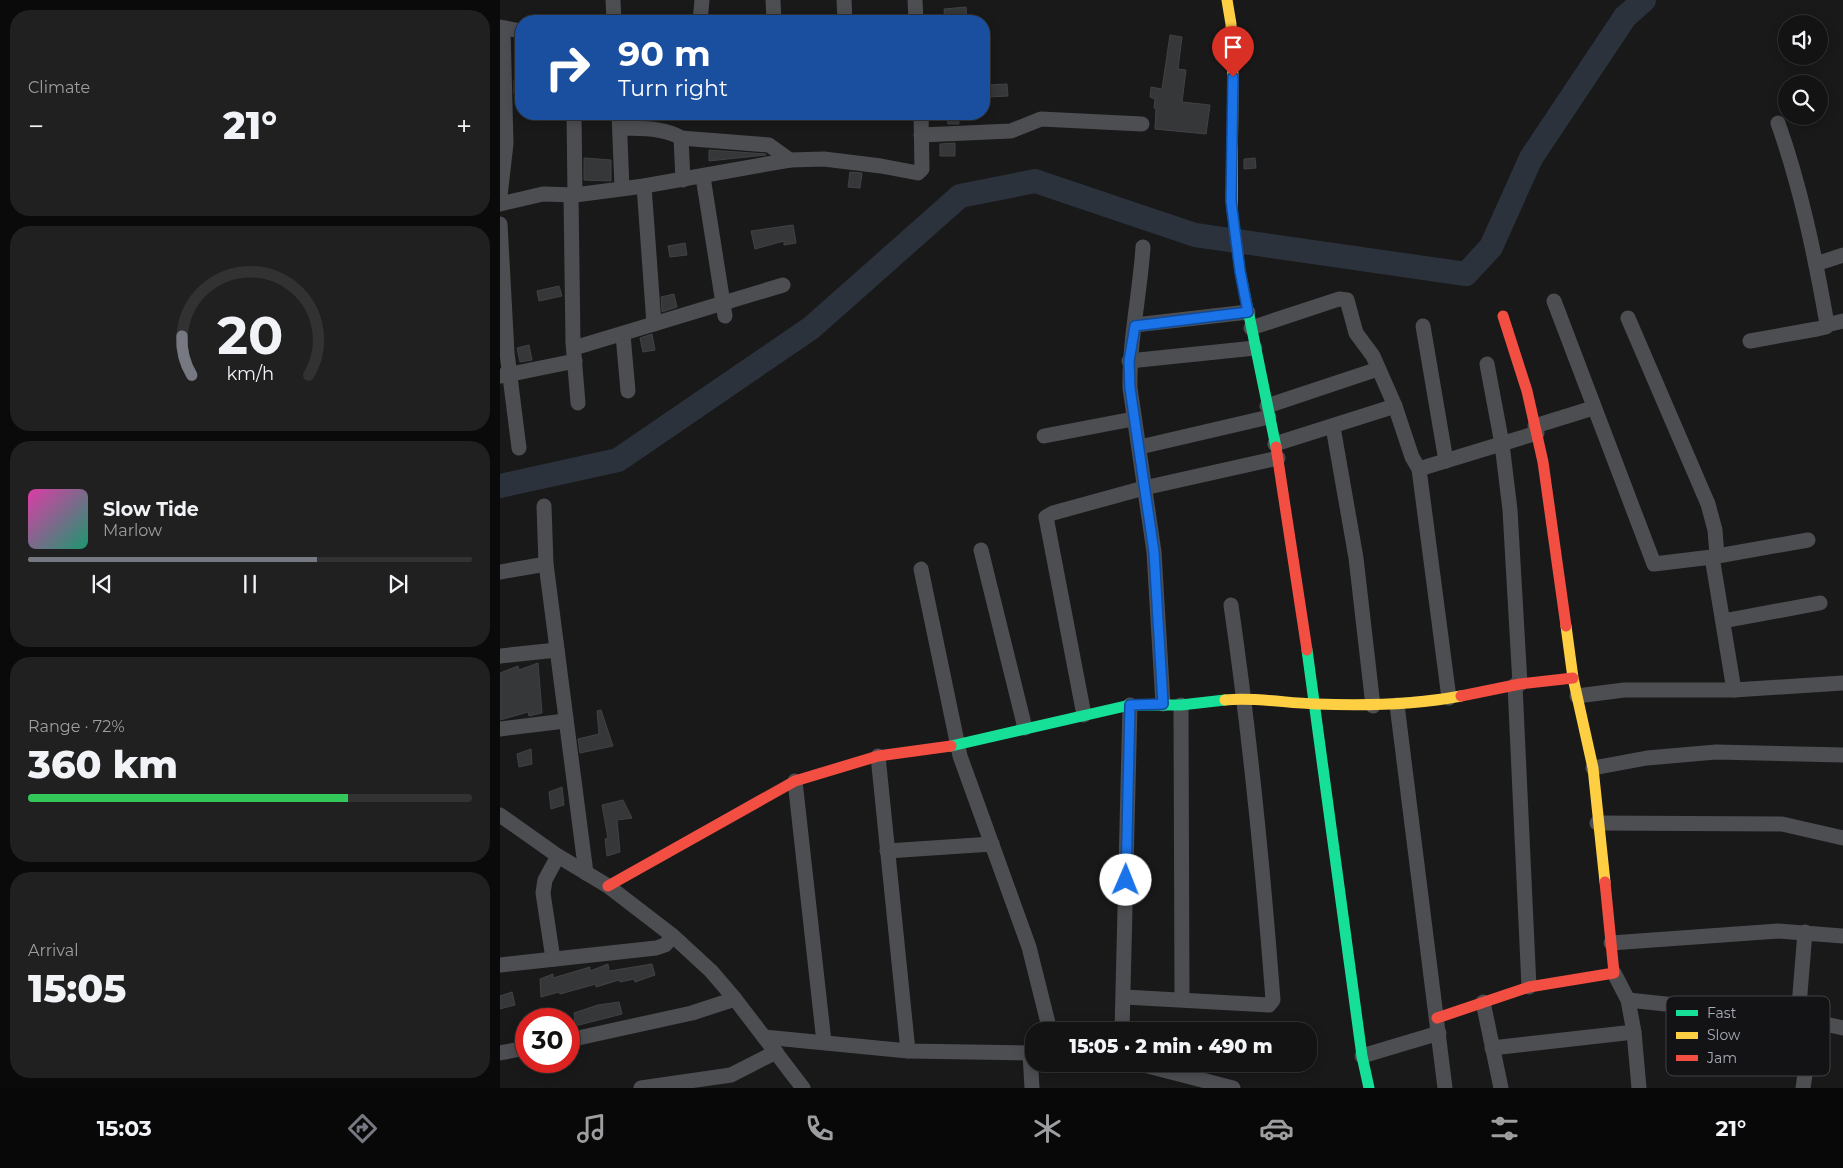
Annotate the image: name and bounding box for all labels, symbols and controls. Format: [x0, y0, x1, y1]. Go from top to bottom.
map controls [1778, 15, 1828, 125]
button: sound [1778, 15, 1828, 65]
pin [1212, 26, 1254, 77]
text: 90 m [618, 32, 711, 75]
icon: arrive [1219, 33, 1247, 61]
icon: right [535, 35, 600, 100]
text: Turn right [618, 75, 728, 102]
button: search [1778, 75, 1828, 125]
text: Climate [28, 78, 90, 97]
text: 21° [223, 102, 277, 149]
text: − [28, 109, 44, 143]
text: + [456, 109, 472, 143]
text: 20 [217, 304, 283, 367]
text: km/h [226, 363, 274, 384]
text: Slow Tide [103, 498, 199, 521]
text: Marlow [103, 521, 162, 540]
icon: previous [88, 570, 116, 598]
icon: pause [236, 570, 264, 598]
icon: next [384, 570, 412, 598]
text: Range · 72% [28, 717, 125, 736]
text: 360 km [28, 741, 178, 788]
position arrow [1099, 853, 1151, 905]
text: Arrival [28, 941, 78, 960]
text: 15:05 [28, 965, 126, 1012]
legend [1666, 996, 1830, 1076]
text: Fast [1707, 1004, 1737, 1022]
speed limit sign: 30 [515, 1008, 580, 1073]
text: Slow [1707, 1026, 1741, 1044]
text: 15:05 · 2 min · 490 m [1069, 1035, 1273, 1058]
text: Jam [1706, 1049, 1737, 1067]
icon: directions [345, 1111, 380, 1146]
icon: music [574, 1111, 609, 1146]
icon: phone [802, 1111, 837, 1146]
icon: climate [1030, 1111, 1065, 1146]
icon: car [1259, 1111, 1294, 1146]
icon: filters [1487, 1111, 1522, 1146]
text: 15:03 [97, 1115, 152, 1142]
text: 21° [1715, 1115, 1746, 1142]

